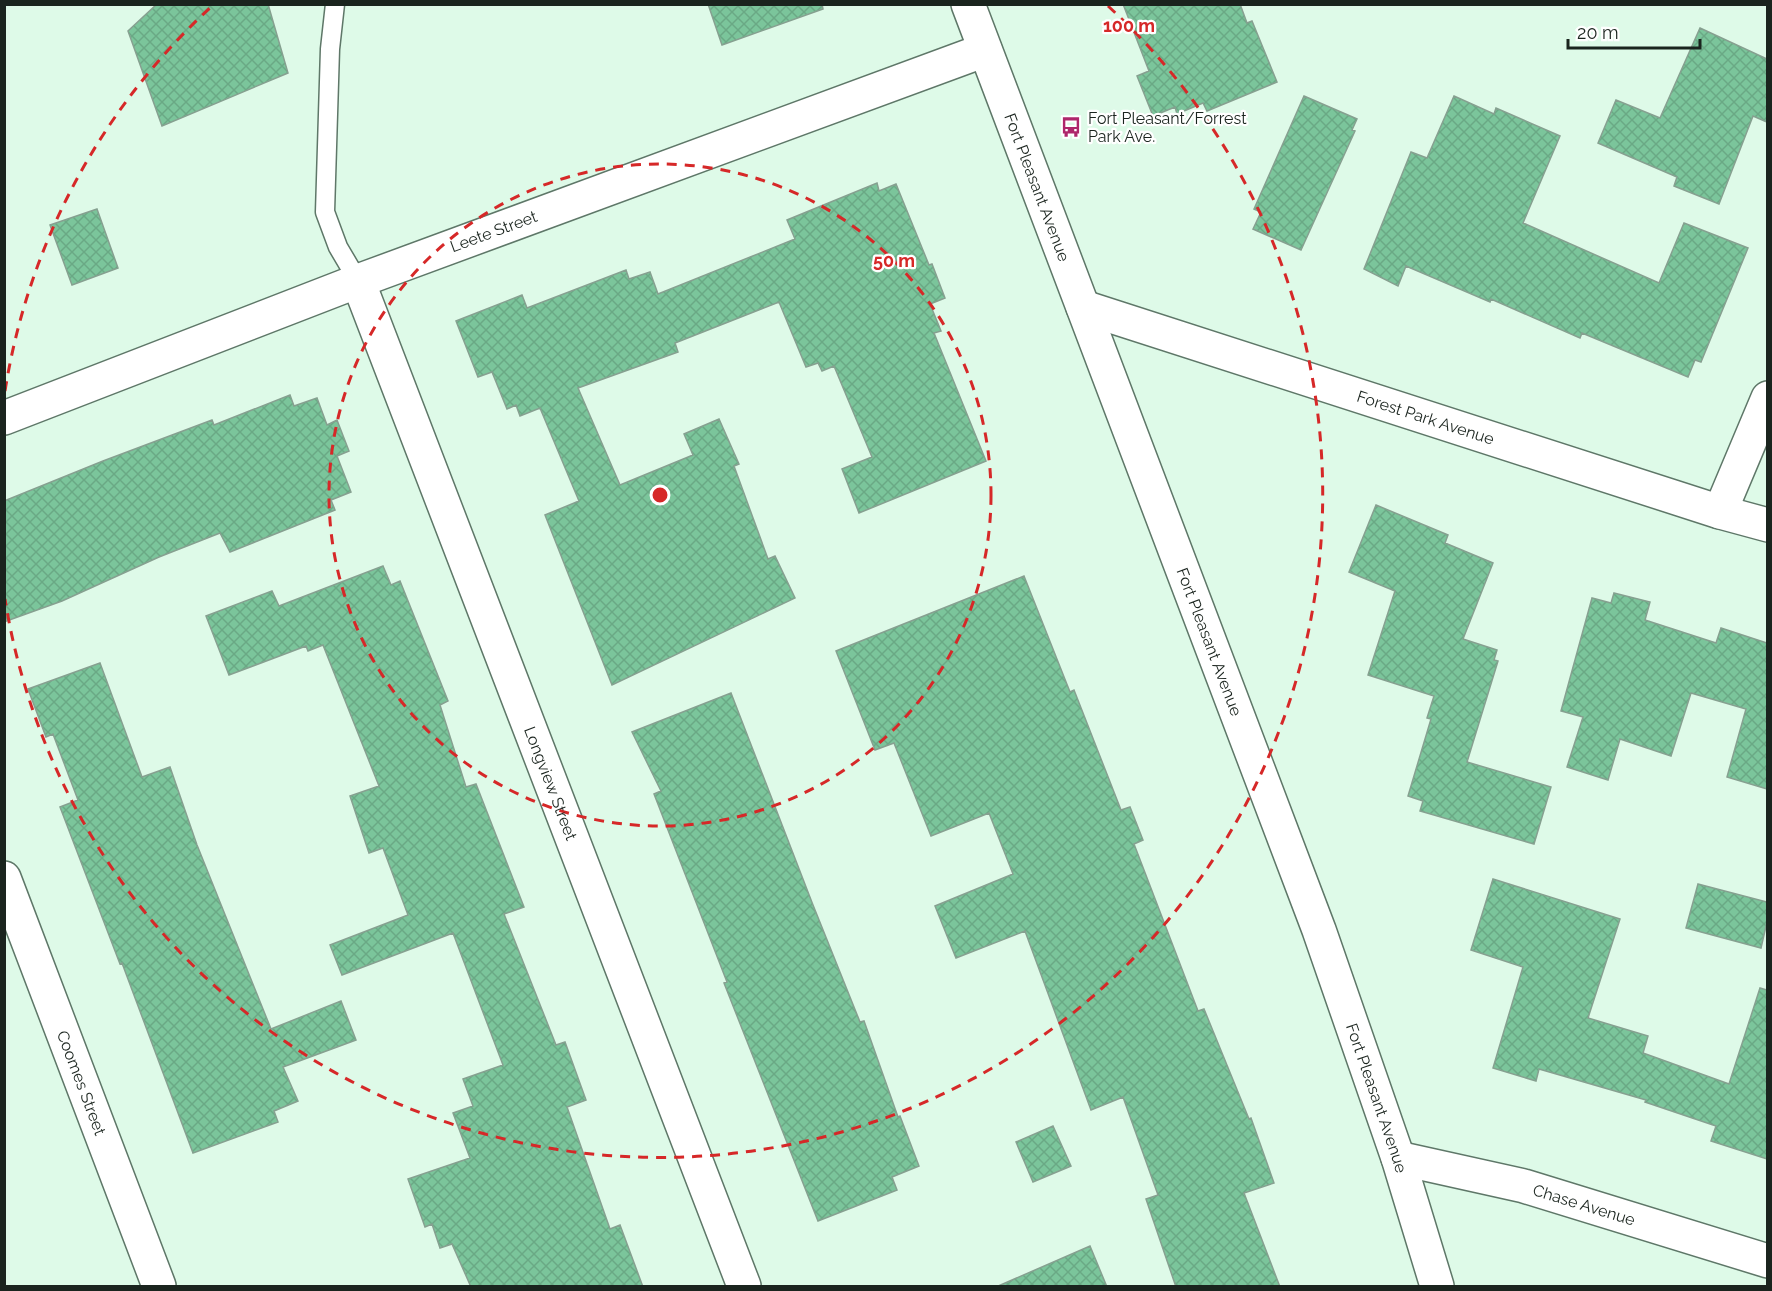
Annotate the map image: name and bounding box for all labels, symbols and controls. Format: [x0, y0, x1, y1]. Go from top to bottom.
scale bar [1568, 12, 1700, 50]
text: 100 m [1103, 15, 1155, 36]
text: 20 m [1577, 22, 1619, 43]
place label: Fort Pleasant/Forrest Park Ave. [1088, 109, 1247, 146]
street label: Fort Pleasant Avenue [1000, 111, 1074, 264]
bus stop icon: Fort Pleasant/Forrest Park Ave. [1059, 115, 1083, 139]
street label: Leete Street [448, 207, 540, 256]
text: 50 m [873, 250, 915, 271]
street label: Forest Park Avenue [1355, 387, 1496, 449]
centre of rings [650, 485, 670, 505]
street label: Fort Pleasant Avenue [1173, 565, 1246, 719]
street label: Longview Street [520, 724, 581, 844]
street label: Fort Pleasant Avenue [1342, 1021, 1411, 1175]
street label: Coomes Street [53, 1028, 110, 1138]
street label: Chase Avenue [1531, 1180, 1637, 1230]

